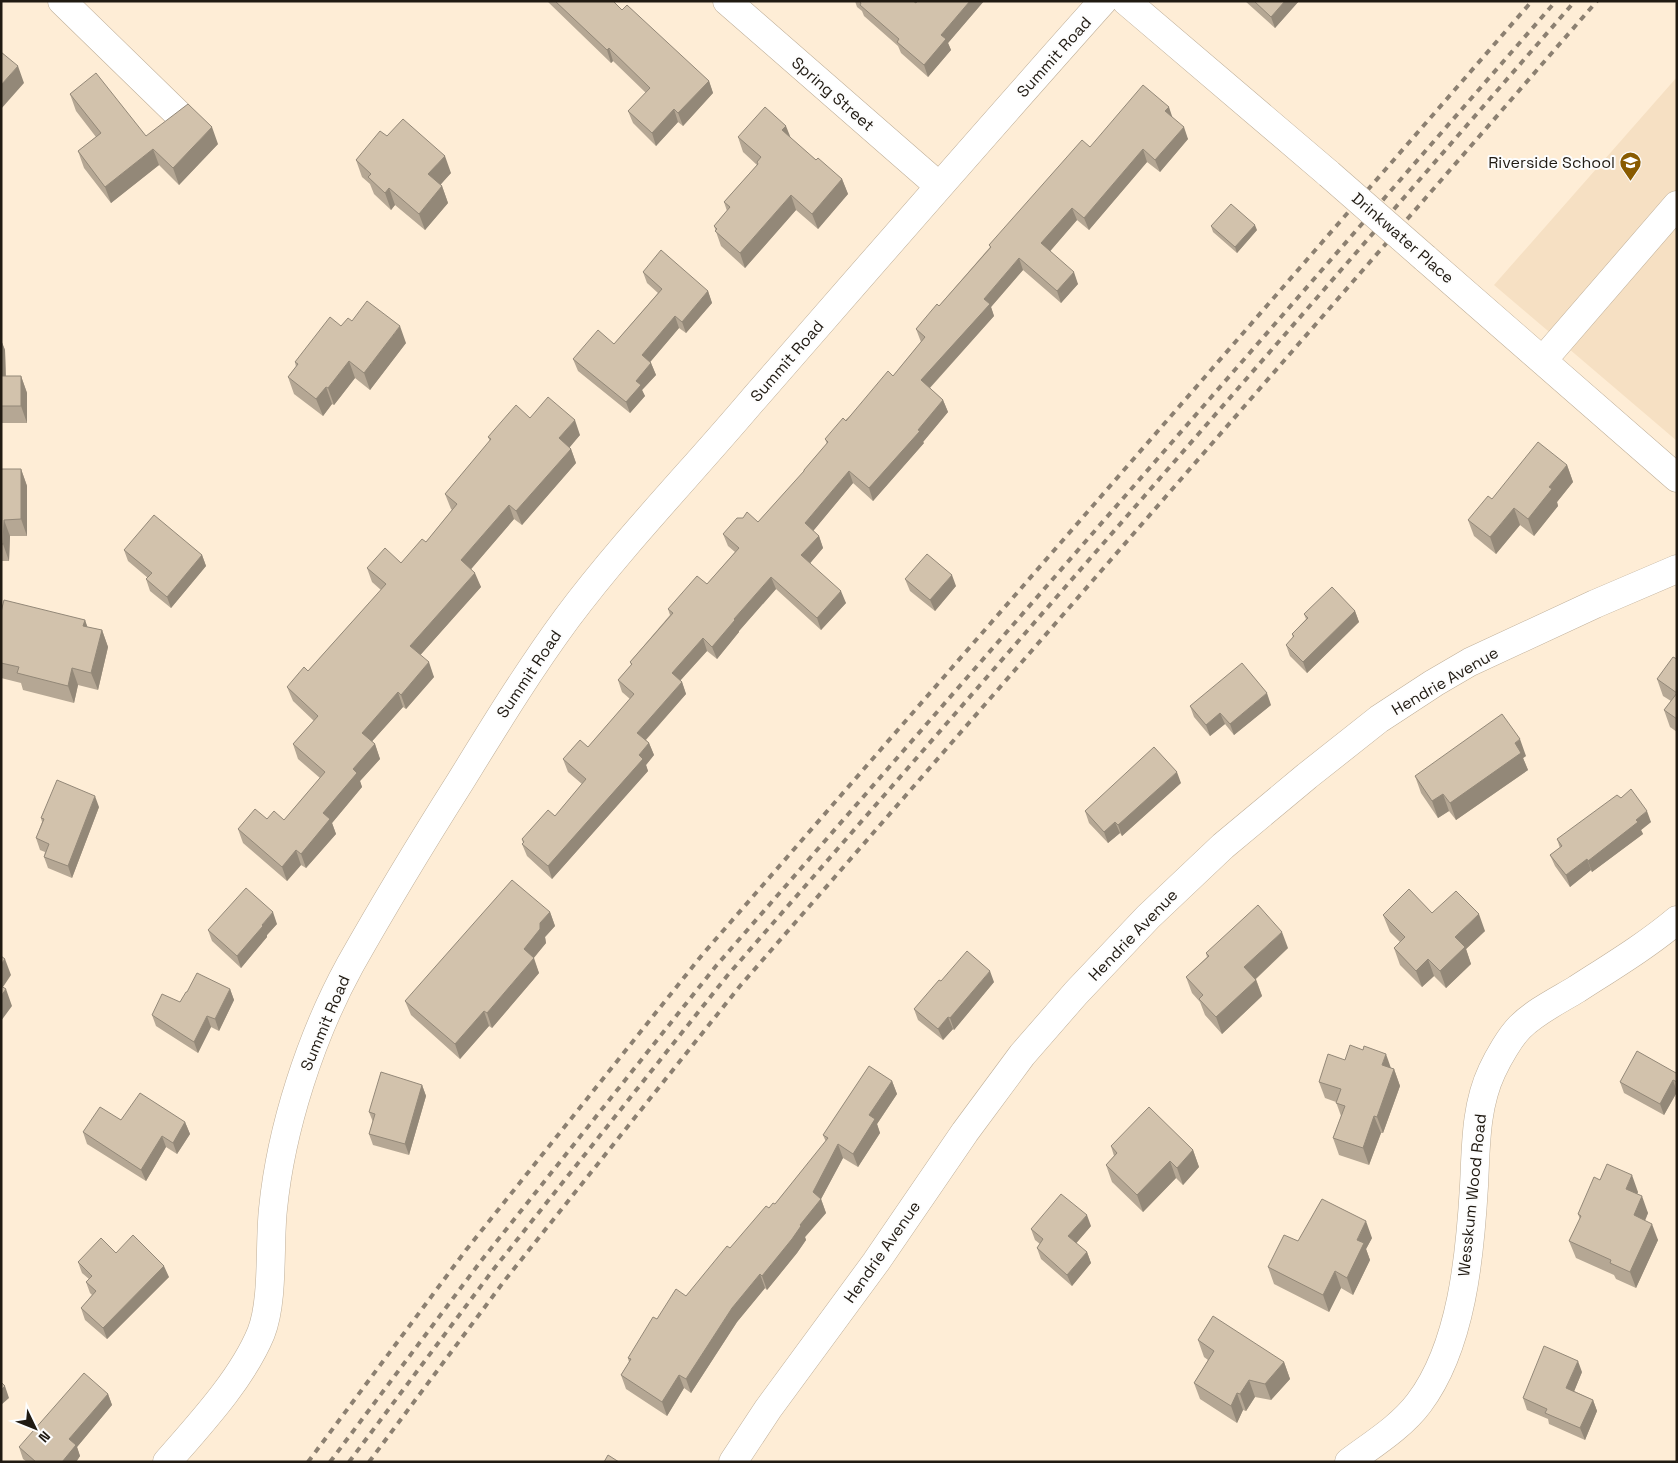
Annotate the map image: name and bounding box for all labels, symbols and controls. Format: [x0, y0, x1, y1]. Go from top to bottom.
street label: Summit Road [1012, 12, 1096, 102]
street label: Spring Street [787, 52, 879, 136]
school or university icon: Riverside School [1619, 150, 1643, 181]
place label: Riverside School [1488, 152, 1615, 173]
street label: Drinkwater Place [1348, 188, 1458, 288]
street label: Summit Road [746, 316, 828, 406]
street label: Summit Road [492, 626, 566, 722]
street label: Hendrie Avenue [1388, 642, 1502, 720]
street label: Hendrie Avenue [1084, 885, 1182, 985]
street label: Summit Road [295, 972, 355, 1074]
street label: Wesskum Wood Road [1453, 1113, 1491, 1277]
street label: Hendrie Avenue [839, 1197, 925, 1307]
north arrow [10, 1403, 60, 1453]
text: N [35, 1427, 54, 1446]

